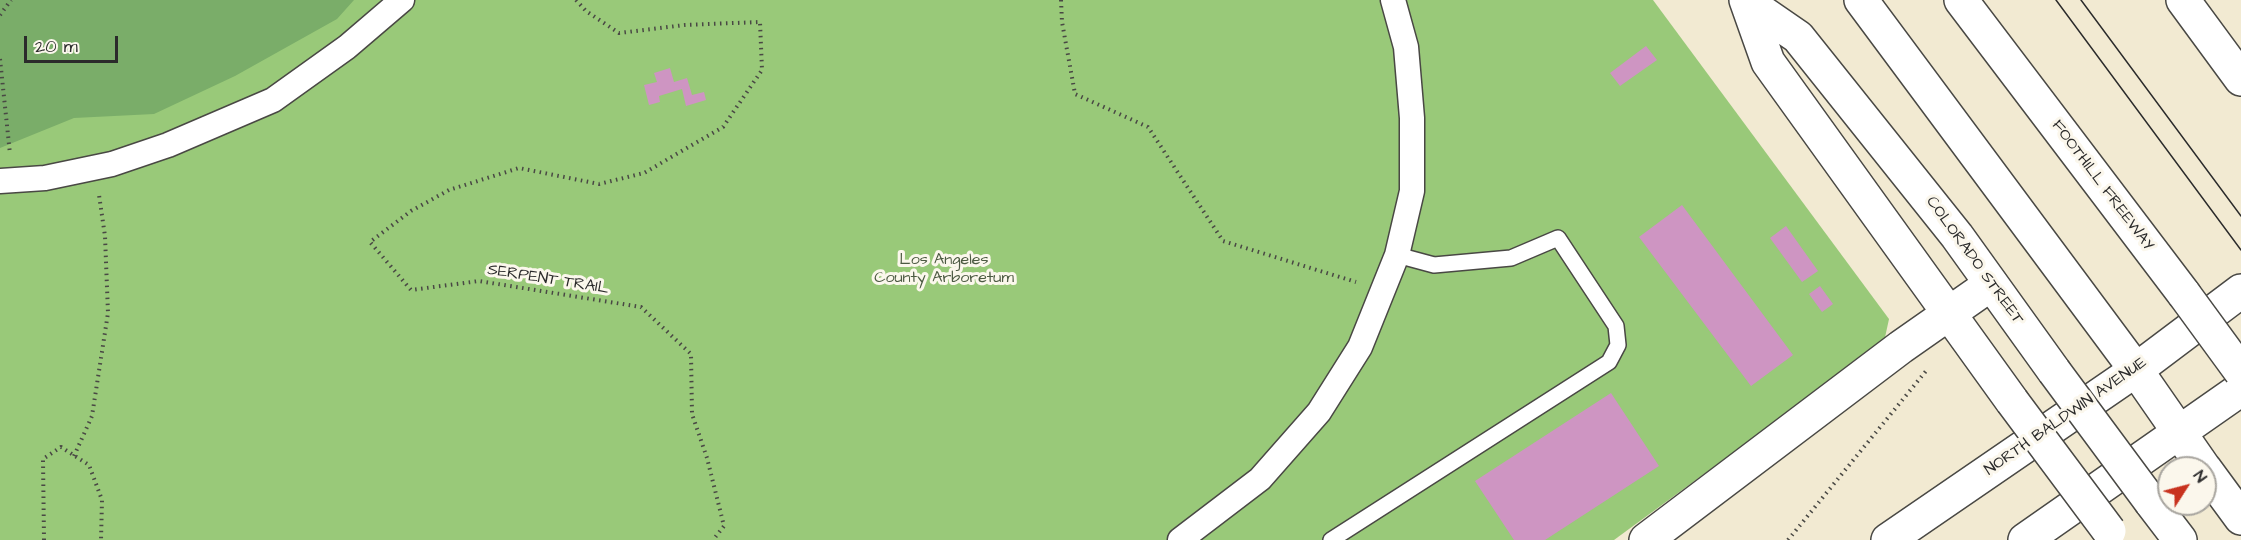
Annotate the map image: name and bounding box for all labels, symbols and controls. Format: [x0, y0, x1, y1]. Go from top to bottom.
scale bar [27, 24, 122, 62]
text: 20 m [35, 34, 78, 59]
street label: FOOTHILL FREEWAY [2047, 117, 2157, 255]
street label: COLORADO STREET [1921, 193, 2027, 329]
park label: Los Angeles County Arboretum [874, 251, 1014, 289]
street label: SERPENT TRAIL [486, 261, 610, 299]
street label: NORTH BALDWIN AVENUE [1981, 354, 2151, 480]
north arrow [2157, 456, 2217, 516]
text: N [2188, 466, 2212, 487]

